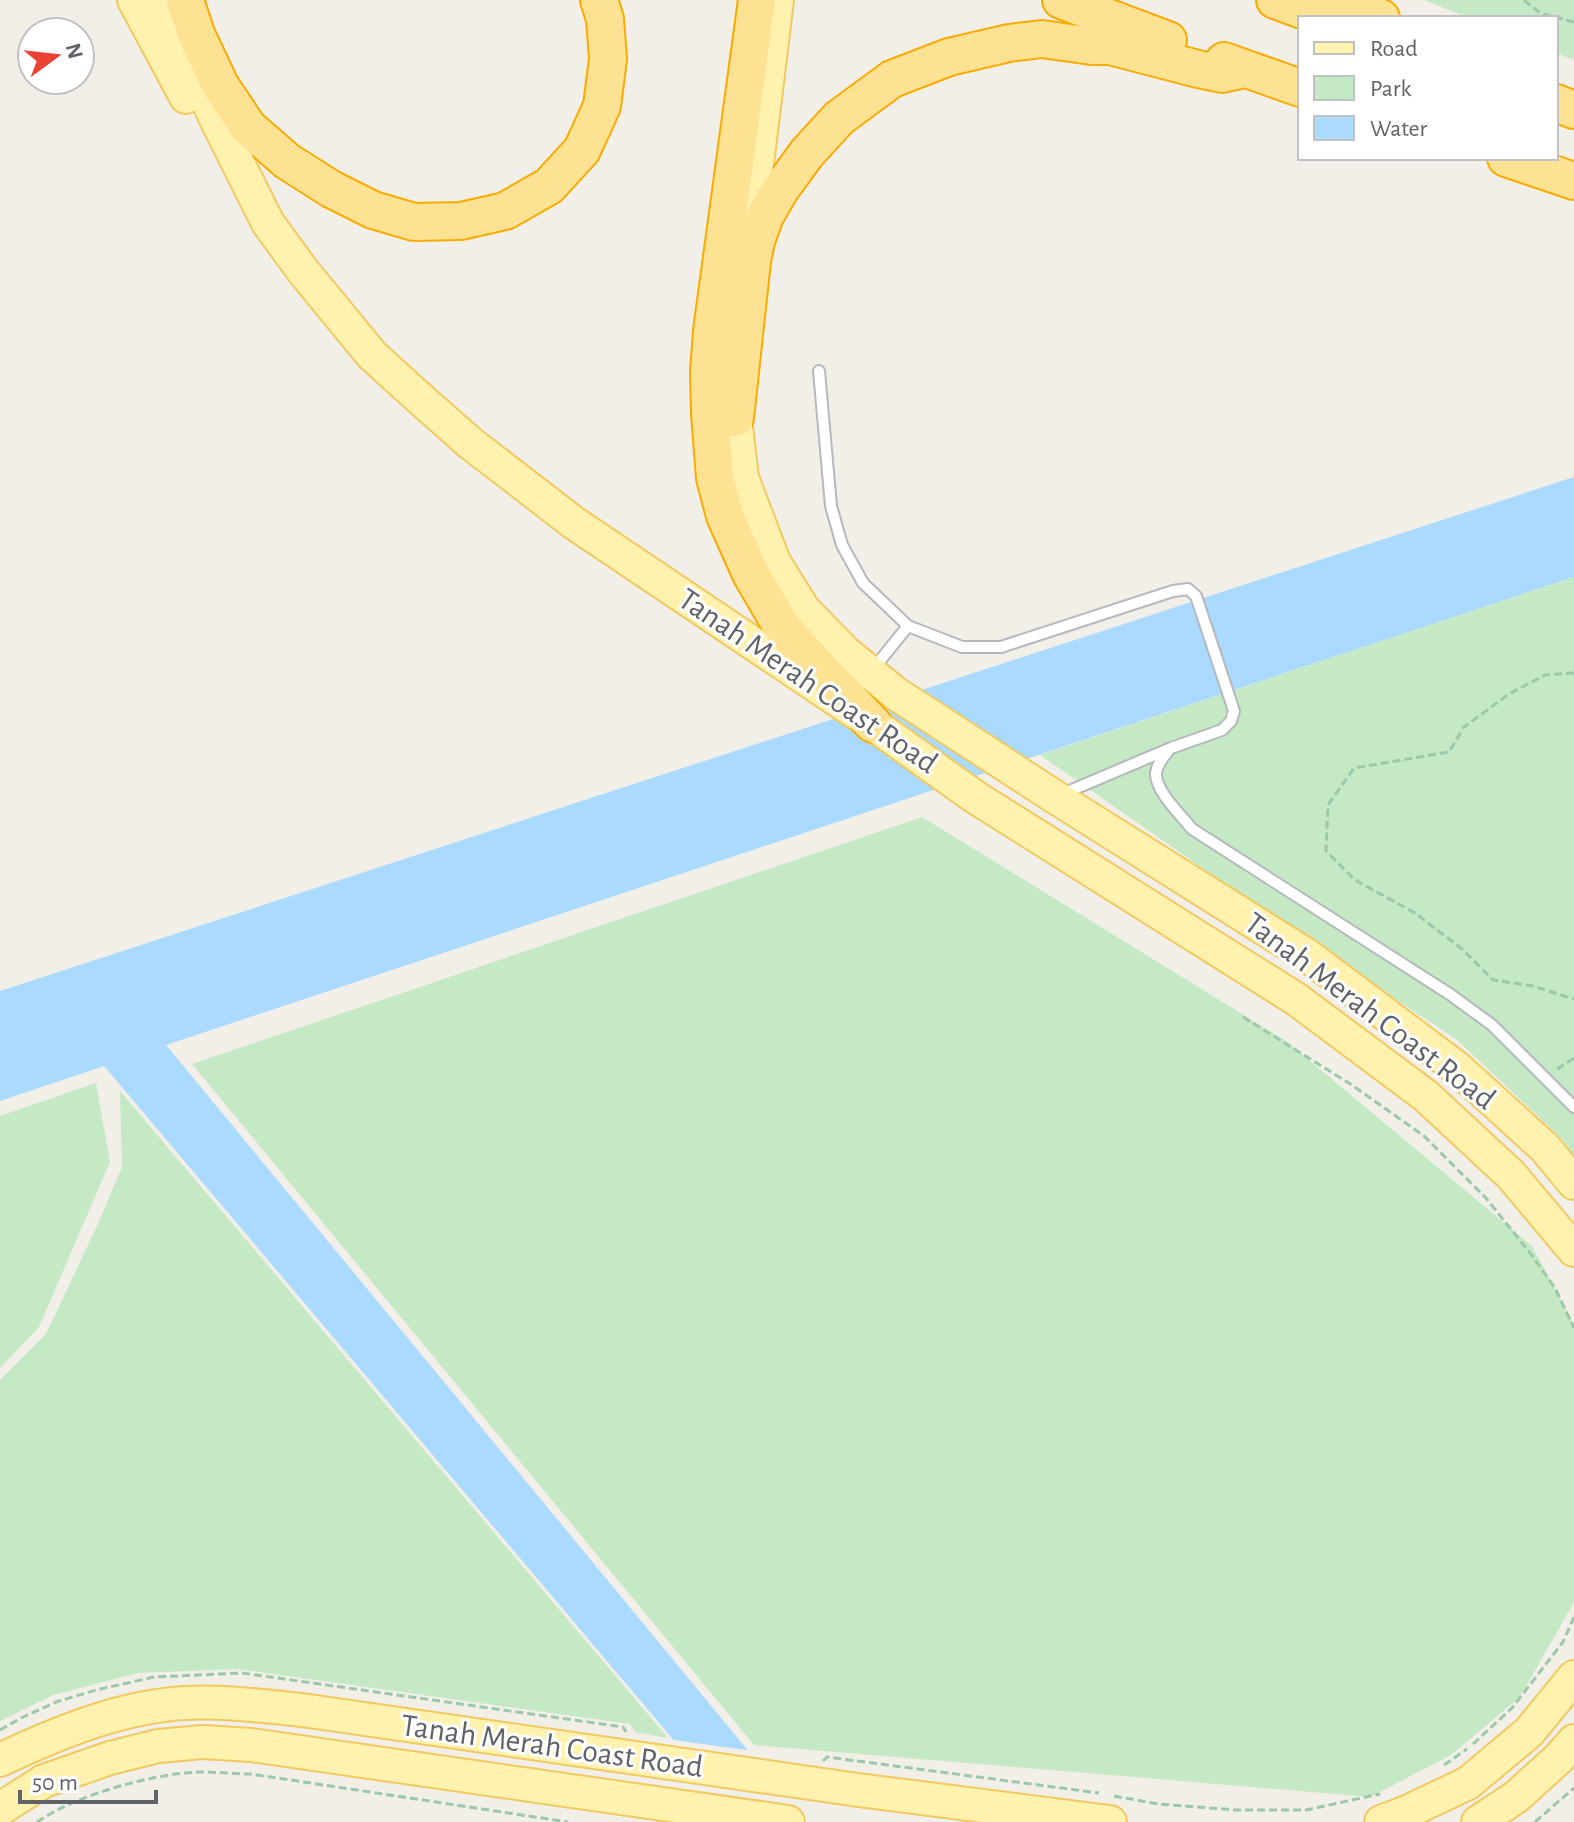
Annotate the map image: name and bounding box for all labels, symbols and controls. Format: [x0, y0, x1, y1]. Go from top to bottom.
north arrow [16, 16, 96, 96]
legend [1298, 16, 1558, 160]
text: Road [1370, 37, 1418, 61]
text: N [62, 41, 87, 61]
text: Park [1370, 77, 1411, 101]
text: Water [1370, 117, 1428, 141]
street label: Tanah Merah Coast Road [673, 583, 943, 779]
street label: Tanah Merah Coast Road [1239, 907, 1501, 1115]
street label: Tanah Merah Coast Road [399, 1709, 705, 1783]
scale bar [20, 1754, 156, 1804]
text: 50 m [32, 1771, 78, 1795]

